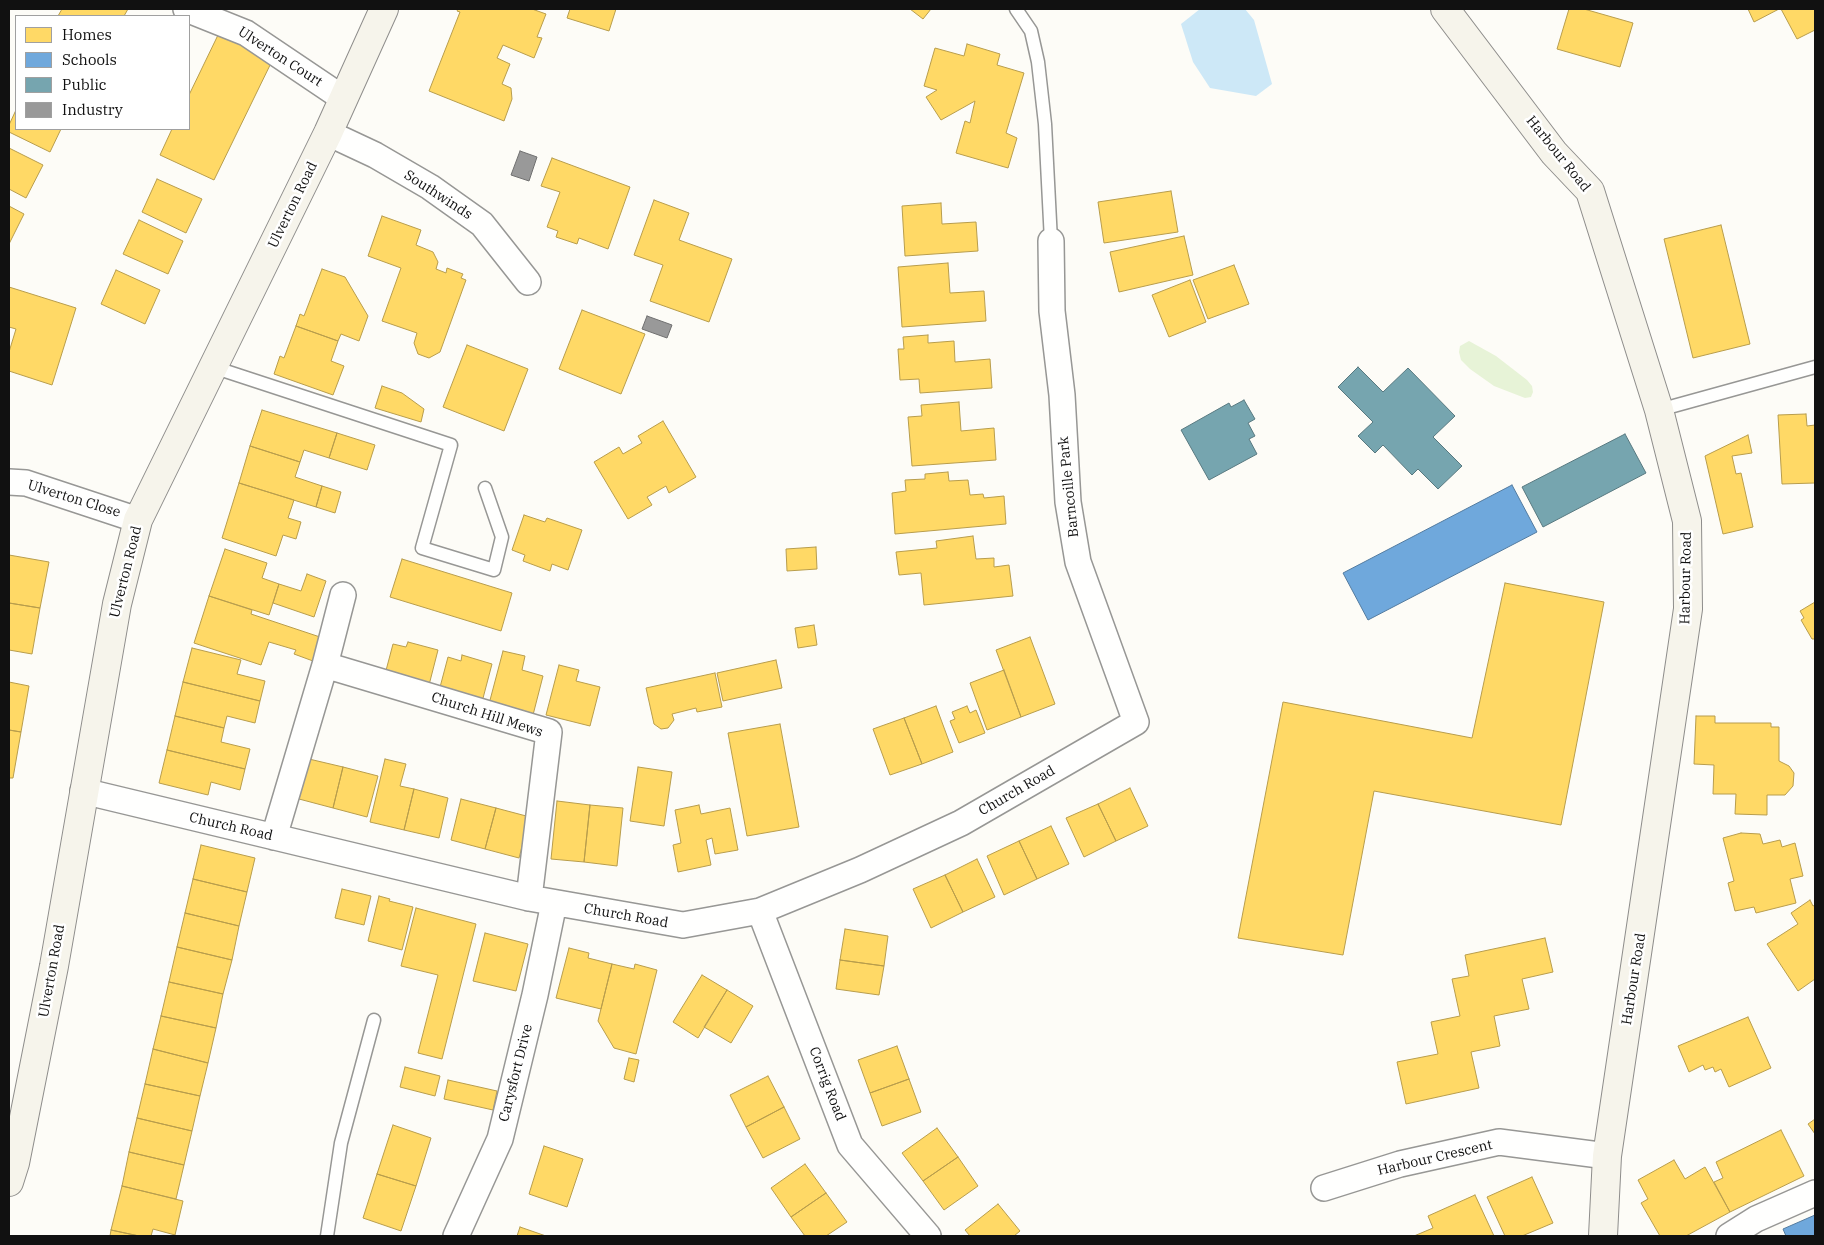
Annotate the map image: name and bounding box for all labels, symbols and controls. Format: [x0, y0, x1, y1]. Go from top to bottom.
legend [15, 15, 190, 130]
street label: Ulverton Court [235, 23, 325, 91]
text: Homes [62, 25, 112, 44]
text: Schools [62, 50, 117, 69]
text: Public [62, 75, 107, 94]
text: Industry [62, 100, 123, 119]
street label: Harbour Road [1522, 113, 1594, 195]
street label: Ulverton Road [265, 159, 321, 251]
street label: Southwinds [401, 167, 475, 223]
street label: Barncoille Park [1055, 436, 1083, 538]
street label: Ulverton Close [26, 477, 122, 521]
street label: Ulverton Road [106, 524, 146, 620]
street label: Harbour Road [1677, 531, 1695, 625]
street label: Church Hill Mews [429, 689, 545, 741]
street label: Church Road [976, 762, 1058, 820]
street label: Church Road [188, 809, 274, 845]
street label: Church Road [583, 900, 669, 932]
street label: Ulverton Road [36, 923, 68, 1019]
street label: Harbour Road [1618, 932, 1650, 1026]
street label: Carysfort Drive [496, 1023, 536, 1123]
street label: Corrig Road [805, 1045, 849, 1123]
street label: Harbour Crescent [1376, 1137, 1494, 1179]

